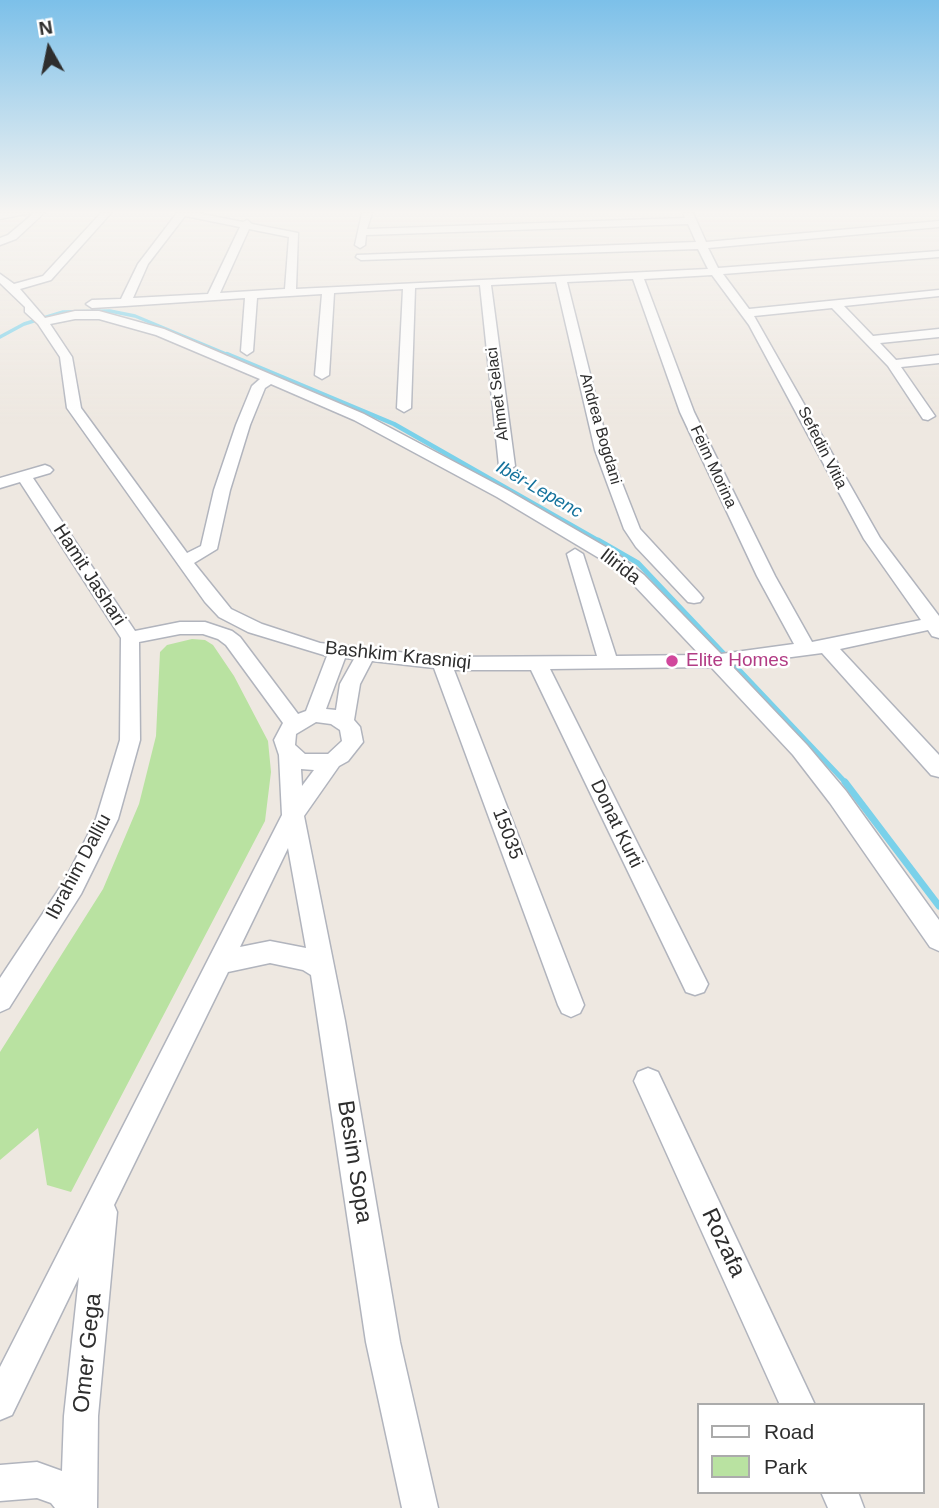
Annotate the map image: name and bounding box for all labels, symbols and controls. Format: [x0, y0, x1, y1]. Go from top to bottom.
north arrow [14, 14, 84, 84]
text: N [37, 16, 54, 39]
street label: Ahmet Selaci [483, 346, 513, 442]
street label: Andrea Bogdani [575, 371, 625, 487]
street label: Sefedin Vitia [793, 404, 851, 492]
street label: Feim Morina [686, 423, 740, 511]
water label: Ibër-Lepenc [492, 457, 586, 523]
street label: Hamit Jashari [48, 520, 130, 630]
street label: Ilirida [595, 544, 645, 590]
street label: Bashkim Krasniqi [324, 637, 472, 675]
place label: Elite Homes [686, 650, 788, 672]
marker: Elite Homes [664, 653, 680, 669]
street label: Donat Kurti [585, 776, 647, 872]
street label: 15035 [487, 805, 527, 863]
street label: Ibrahim Dalliu [42, 810, 116, 924]
street label: Besim Sopa [331, 1099, 377, 1225]
street label: Rozafa [695, 1204, 751, 1282]
street label: Omer Gega [68, 1292, 108, 1414]
legend [698, 1403, 925, 1494]
text: Road [764, 1420, 814, 1443]
text: Park [764, 1455, 807, 1478]

